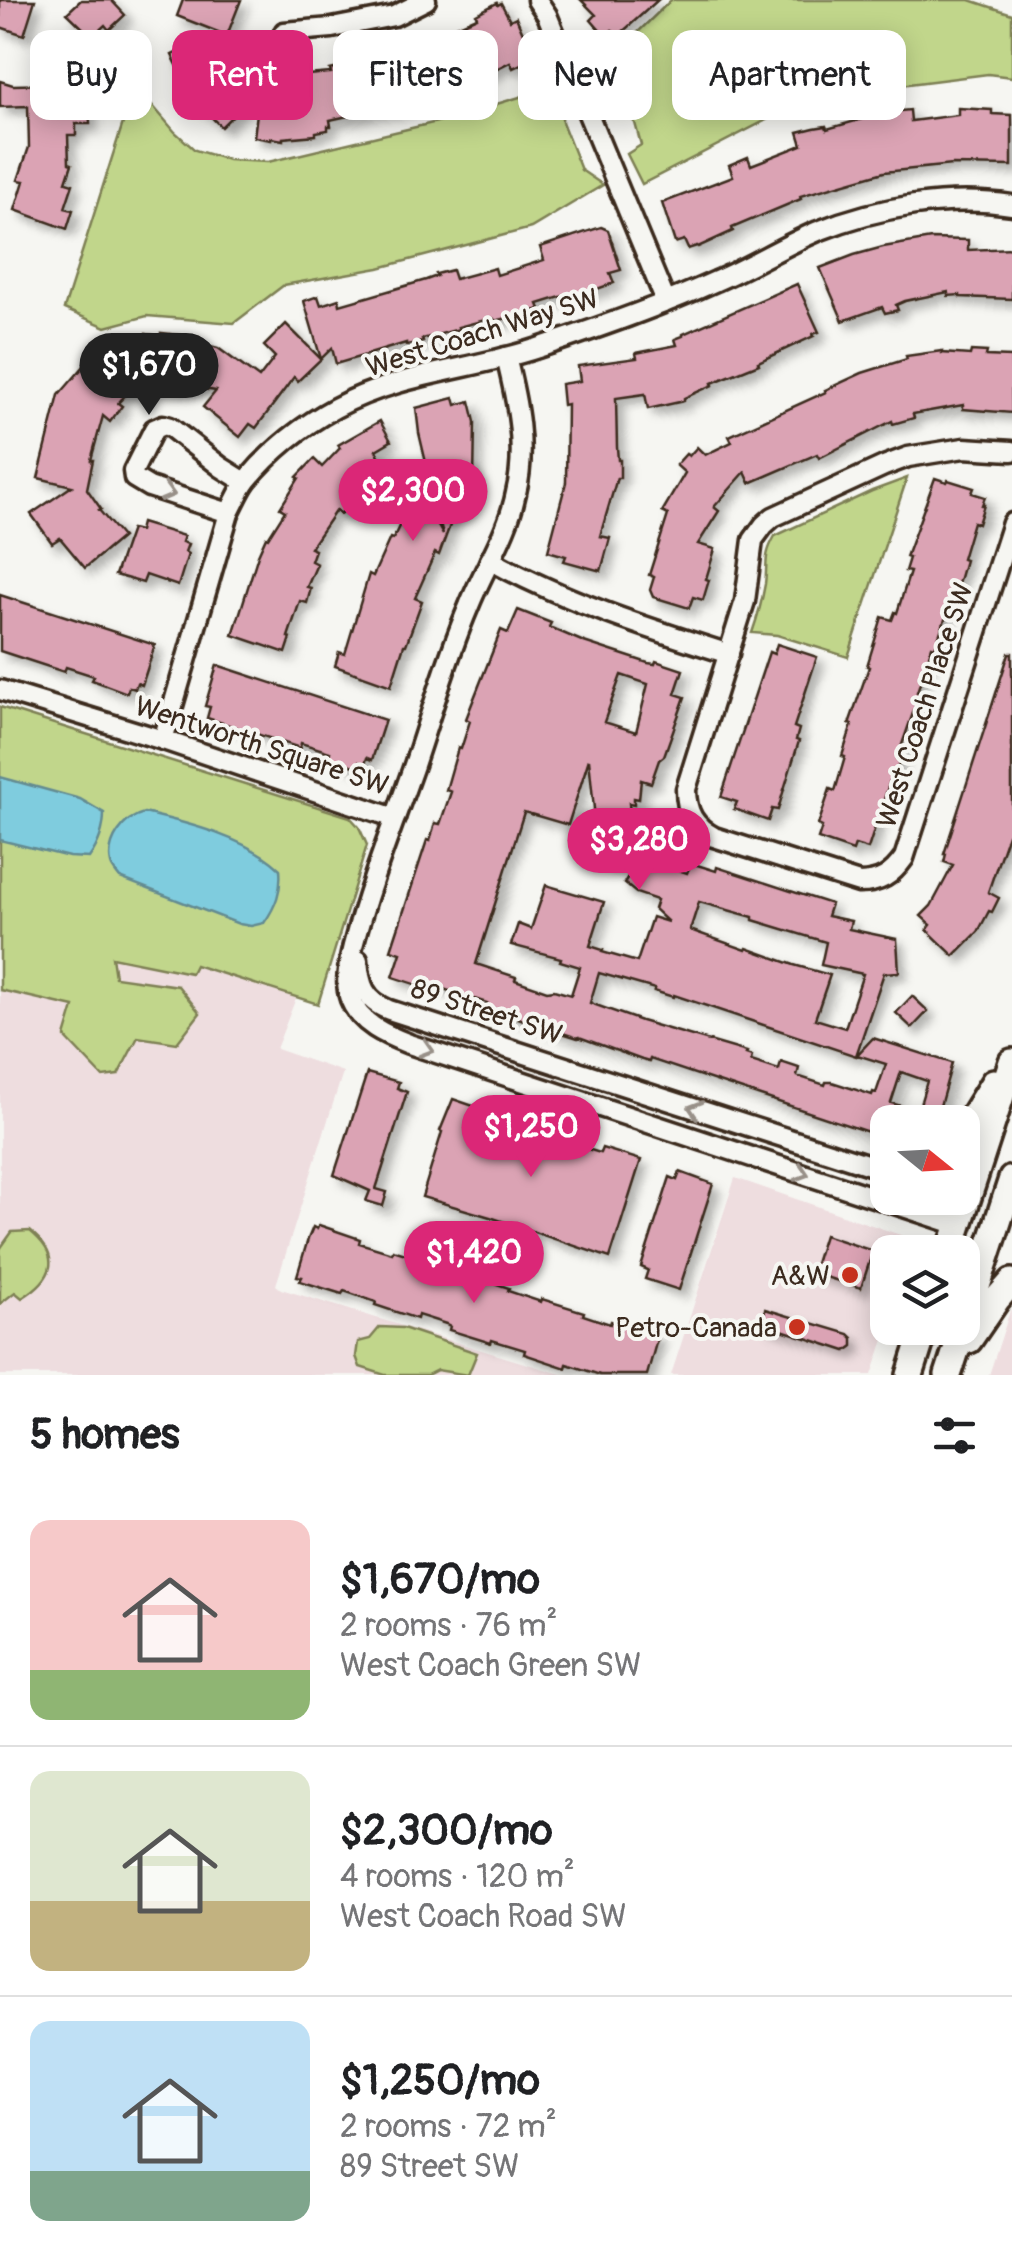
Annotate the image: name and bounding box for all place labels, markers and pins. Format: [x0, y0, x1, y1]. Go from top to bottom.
pin: $1,670 [68, 333, 230, 418]
pin: $2,300 [332, 459, 494, 544]
pin: $3,280 [558, 808, 720, 893]
pin: $1,250 [450, 1095, 612, 1180]
pin: $1,420 [393, 1221, 555, 1306]
place label: A&W [770, 1259, 830, 1294]
marker: A&W [839, 1264, 861, 1286]
place label: Petro-Canada [615, 1311, 777, 1346]
marker: Petro-Canada [786, 1316, 808, 1338]

